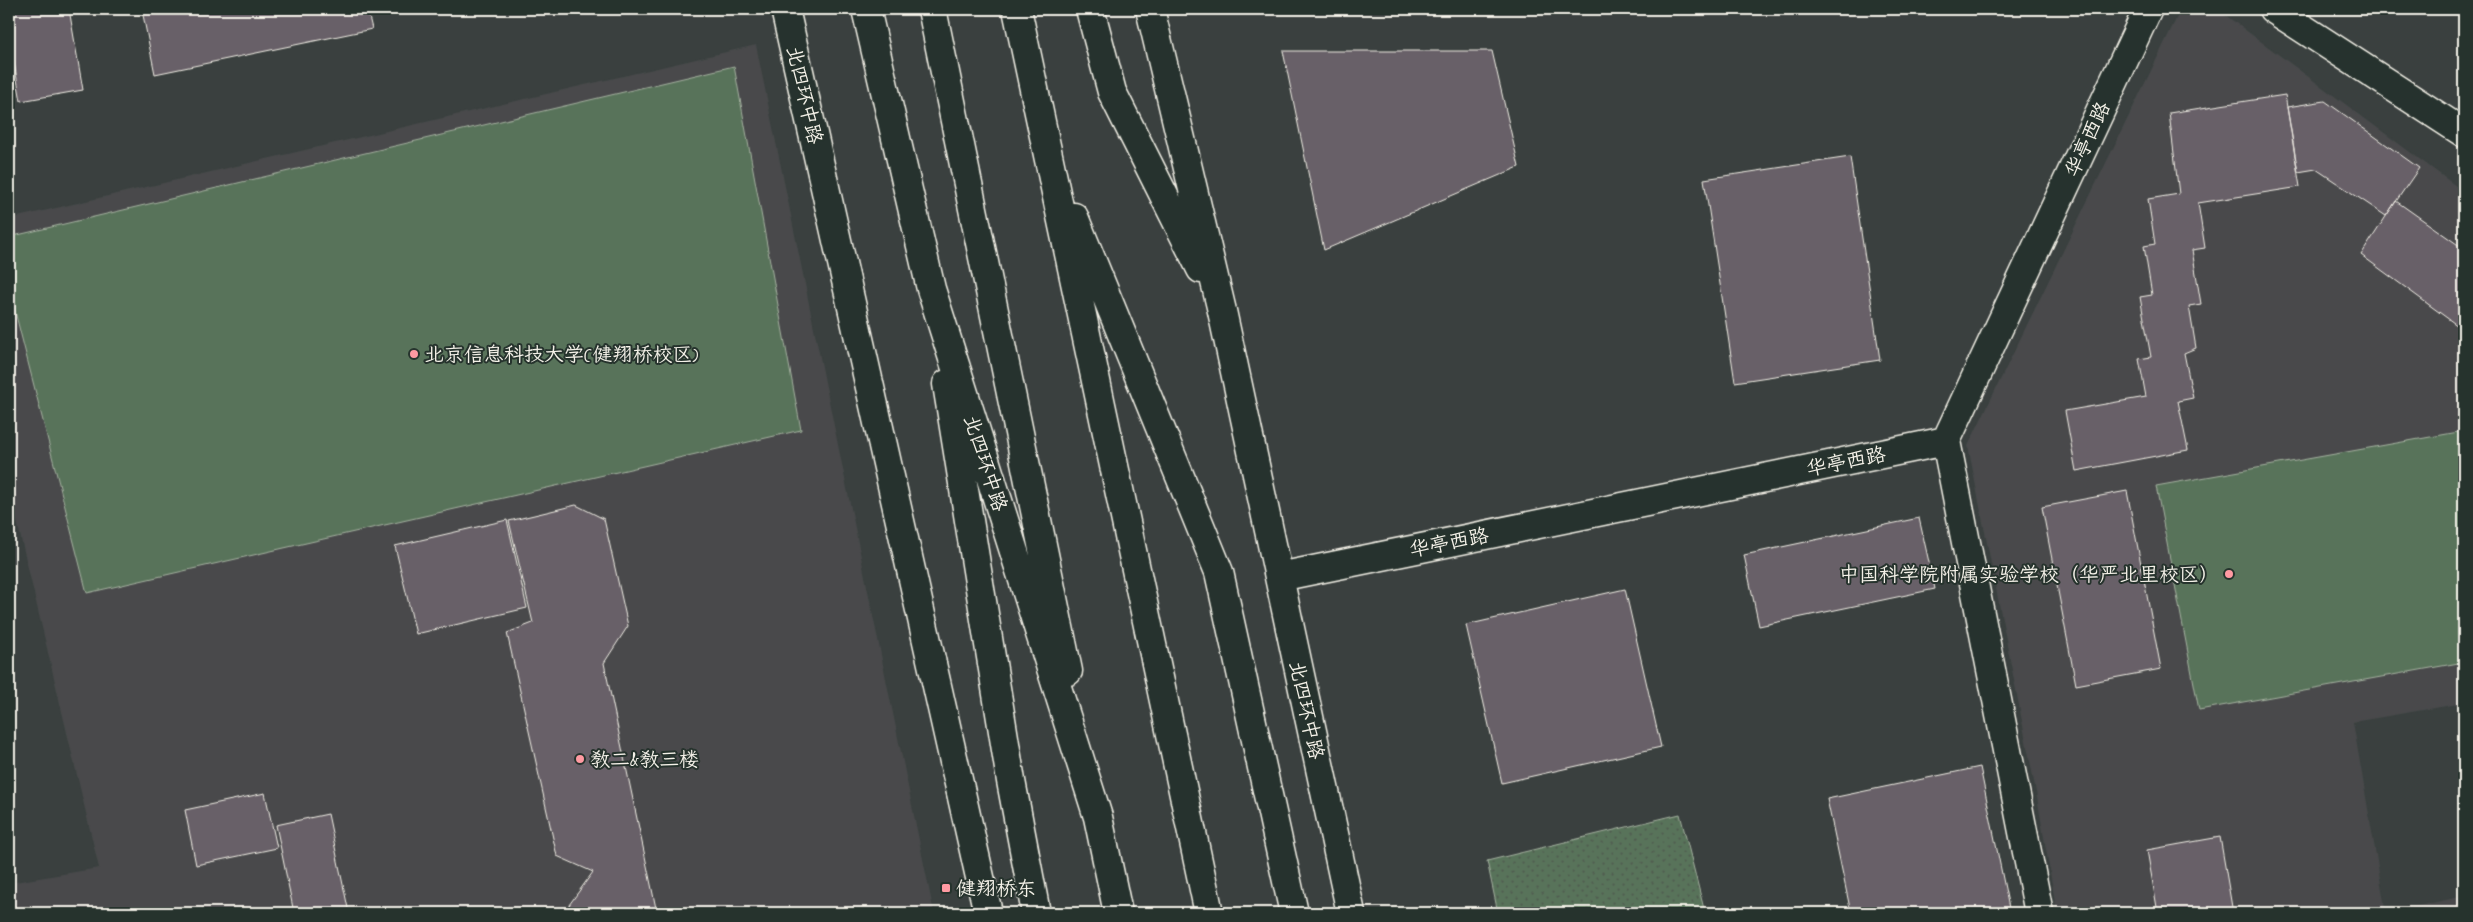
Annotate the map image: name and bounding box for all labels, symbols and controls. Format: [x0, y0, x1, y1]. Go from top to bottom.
street label: 北四环中路 [777, 44, 828, 149]
street label: 华亭西路 [2059, 97, 2120, 182]
place label: 北京信息科技大学(健翔桥校区) [424, 342, 698, 371]
marker: 北京信息科技大学(健翔桥校区) [408, 348, 420, 360]
street label: 北四环中路 [954, 412, 1013, 517]
street label: 华亭西路 [1804, 441, 1889, 485]
street label: 华亭西路 [1407, 522, 1492, 566]
place label: 中国科学院附属实验学校（华严北里校区） [1839, 562, 2219, 591]
marker: 中国科学院附属实验学校（华严北里校区） [2223, 568, 2235, 580]
street label: 北四环中路 [1280, 659, 1329, 763]
place label: 教二&教三楼 [590, 747, 699, 776]
marker: 教二&教三楼 [574, 753, 586, 765]
place label: 健翔桥东 [956, 876, 1036, 905]
marker: 健翔桥东 [940, 882, 952, 894]

